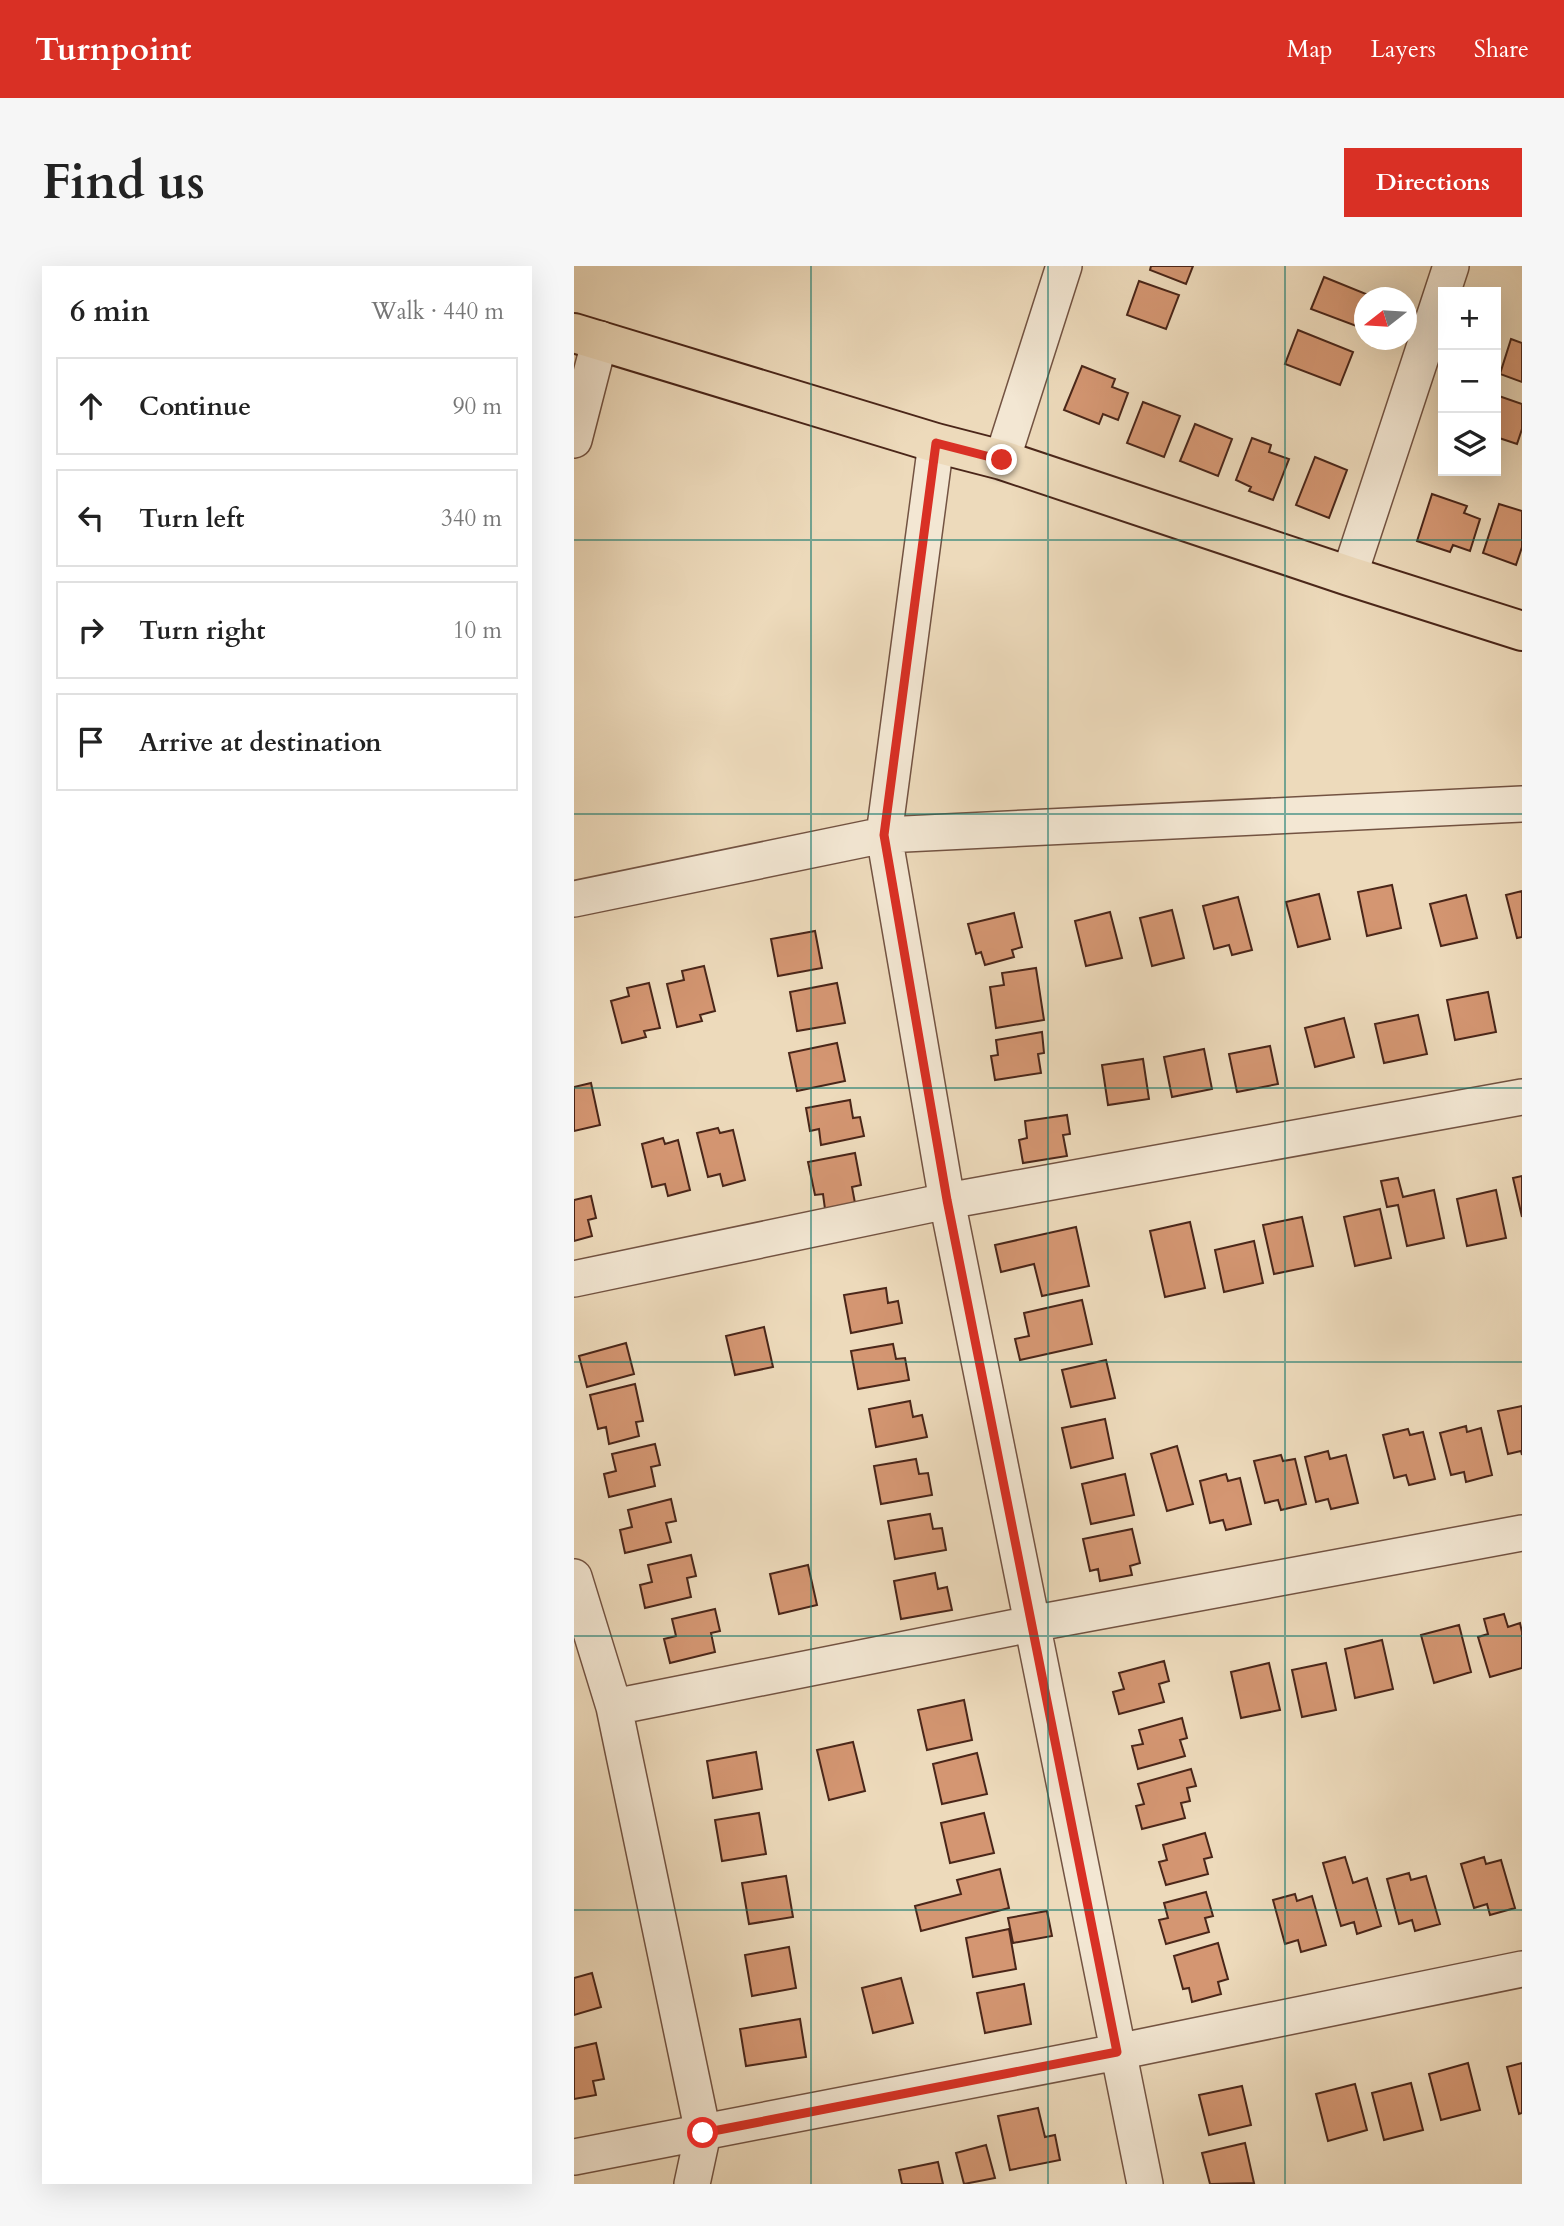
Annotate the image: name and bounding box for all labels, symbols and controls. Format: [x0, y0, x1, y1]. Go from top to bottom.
text: Turnpoint [35, 27, 191, 72]
text: Map [1287, 33, 1333, 66]
text: Layers [1371, 33, 1436, 66]
text: Share [1474, 33, 1529, 66]
button: Directions [1344, 148, 1522, 217]
text: Find us [42, 149, 205, 216]
north arrow [1354, 287, 1417, 350]
map controls [1438, 287, 1501, 476]
button: + [1438, 287, 1501, 350]
text: 6 min [70, 291, 150, 332]
text: Walk · 440 m [371, 296, 504, 327]
button: − [1438, 350, 1501, 413]
icon: ahead [72, 387, 110, 425]
text: Continue [139, 389, 251, 424]
text: 90 m [453, 391, 502, 422]
button: layers [1438, 413, 1501, 476]
route end [986, 444, 1017, 475]
icon: left [72, 499, 110, 537]
text: Turn left [139, 501, 244, 536]
text: 340 m [441, 503, 502, 534]
icon: right [72, 611, 110, 649]
text: Turn right [139, 613, 266, 648]
text: 10 m [453, 615, 502, 646]
icon: arrive [72, 723, 110, 761]
text: Arrive at destination [139, 725, 382, 760]
route start [687, 2117, 718, 2148]

